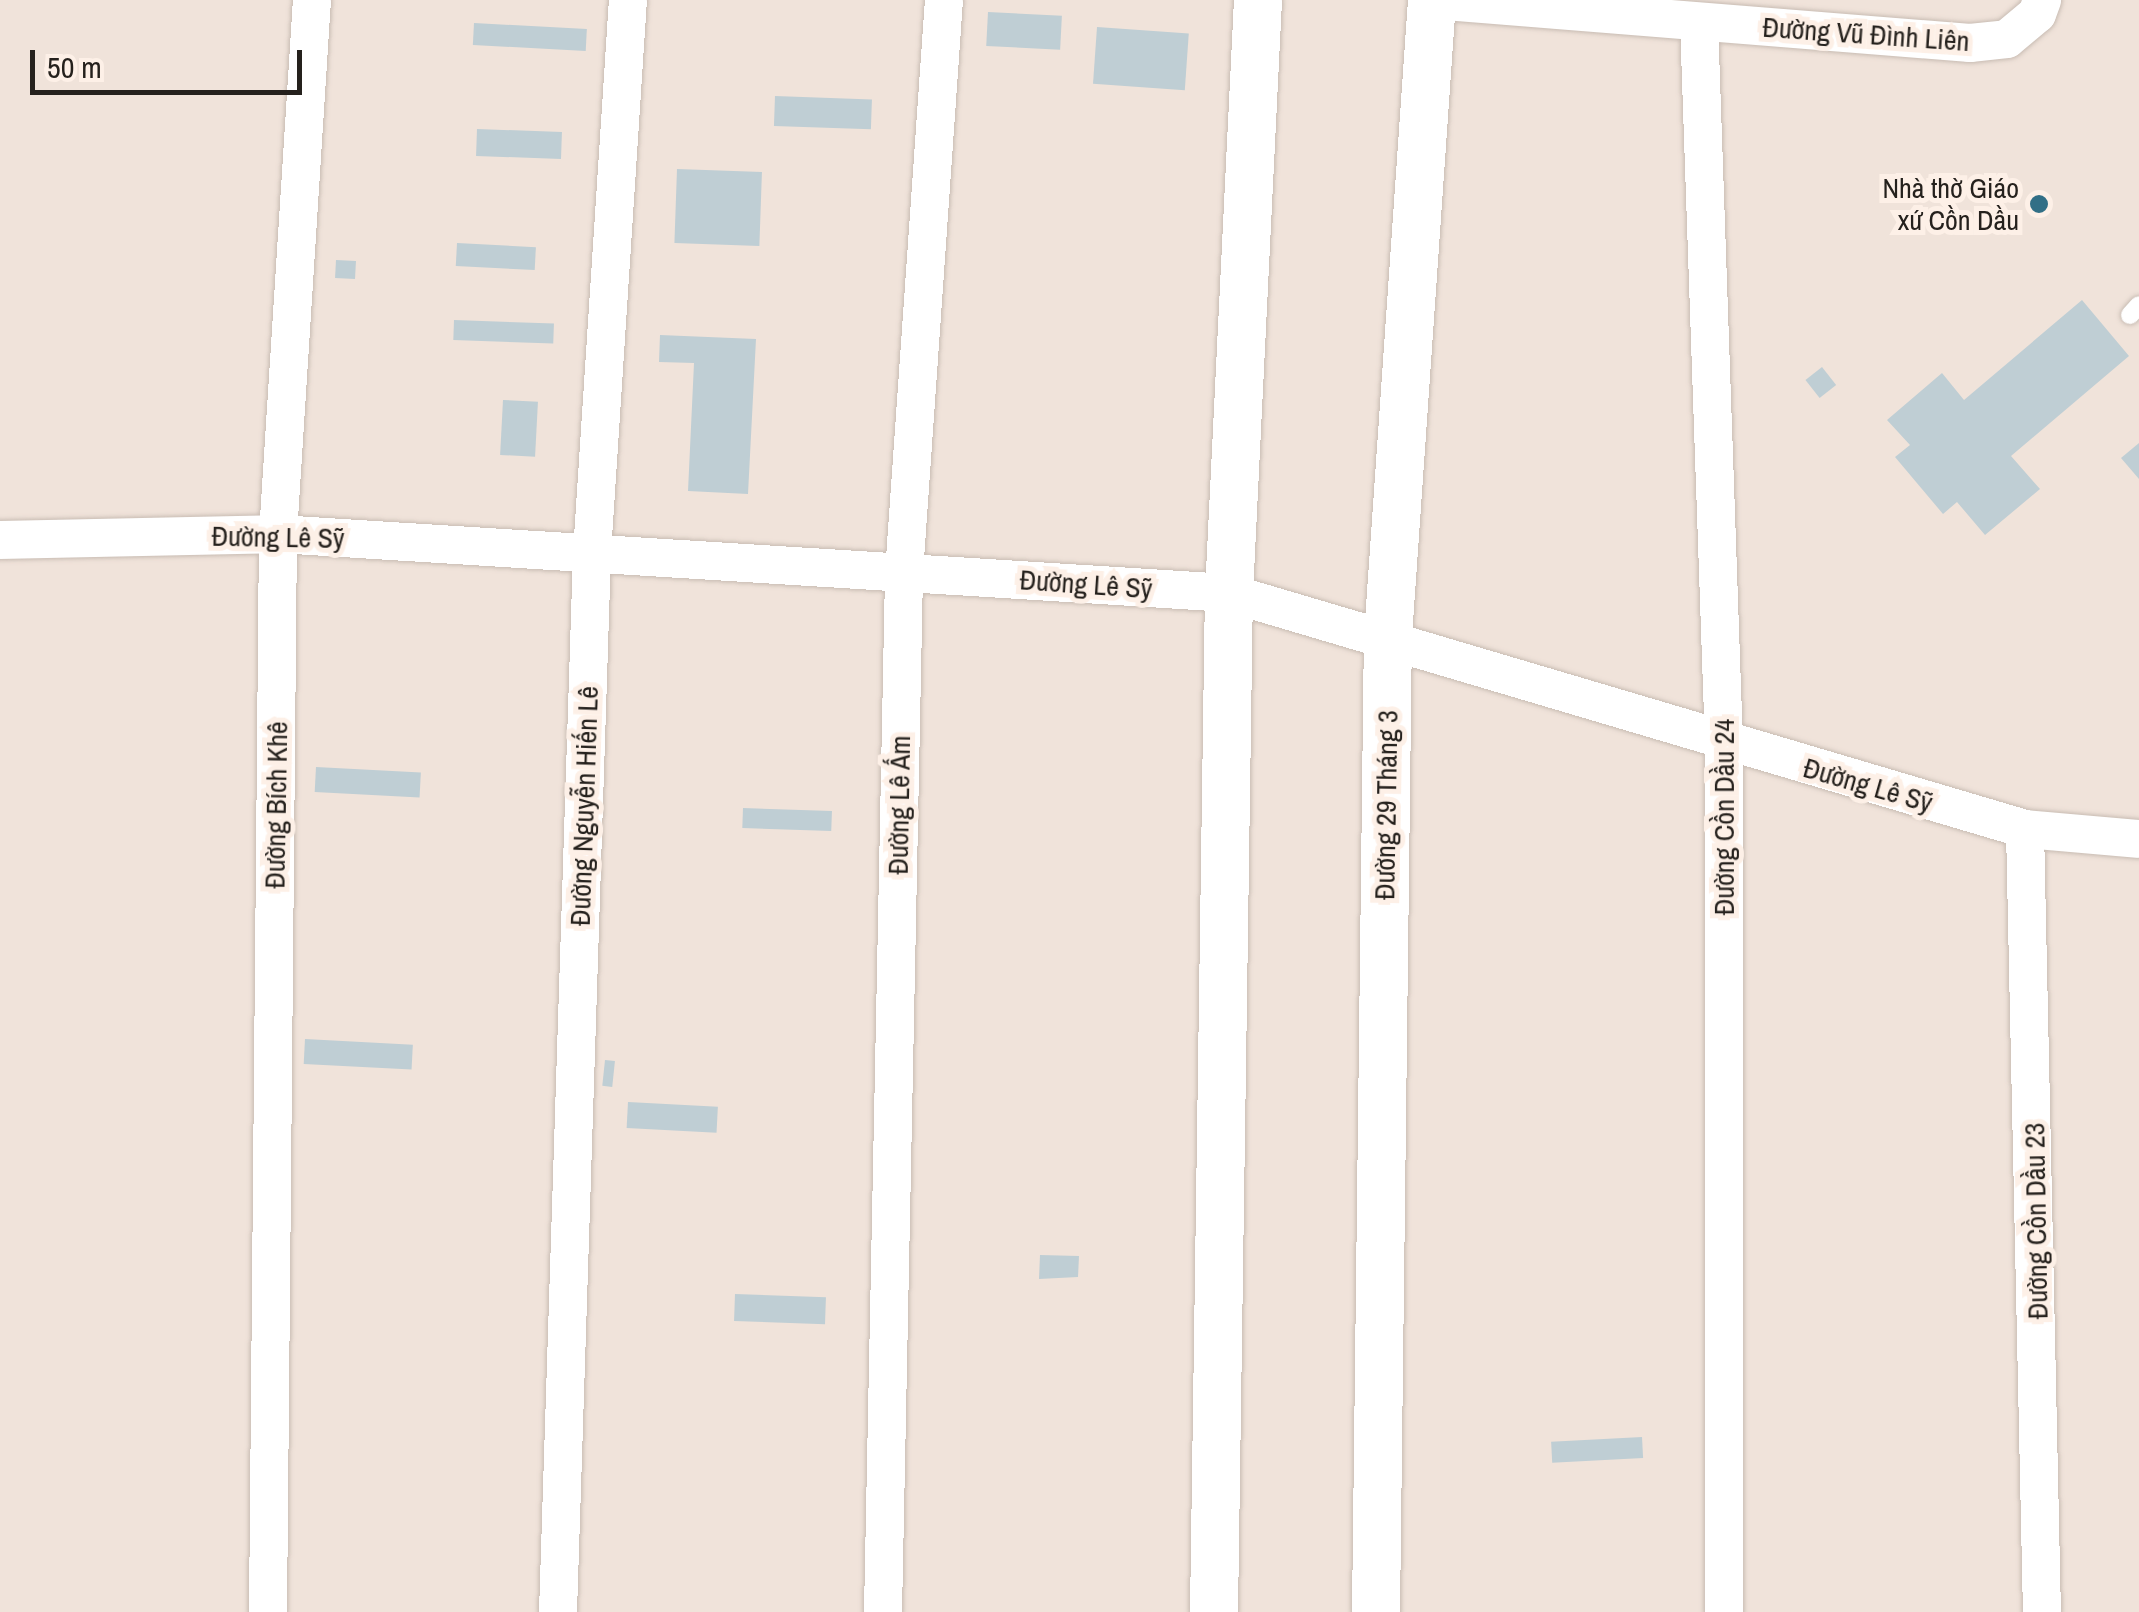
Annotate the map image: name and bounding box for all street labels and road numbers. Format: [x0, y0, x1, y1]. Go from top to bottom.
street label: Đường Vũ Đình Liên [1761, 10, 1971, 58]
street label: Đường Lê Sỹ [211, 519, 345, 555]
street label: Đường Lê Sỹ [1019, 563, 1153, 605]
street label: Đường Nguyễn Hiến Lê [563, 686, 605, 926]
street label: Đường 29 Tháng 3 [1368, 710, 1404, 900]
street label: Đường Cồn Dầu 24 [1707, 719, 1741, 915]
street label: Đường Bích Khê [258, 721, 294, 889]
street label: Đường Lê Ấm [881, 735, 917, 875]
street label: Đường Lê Sỹ [1800, 751, 1936, 819]
street label: Đường Cồn Dầu 23 [2017, 1122, 2055, 1320]

